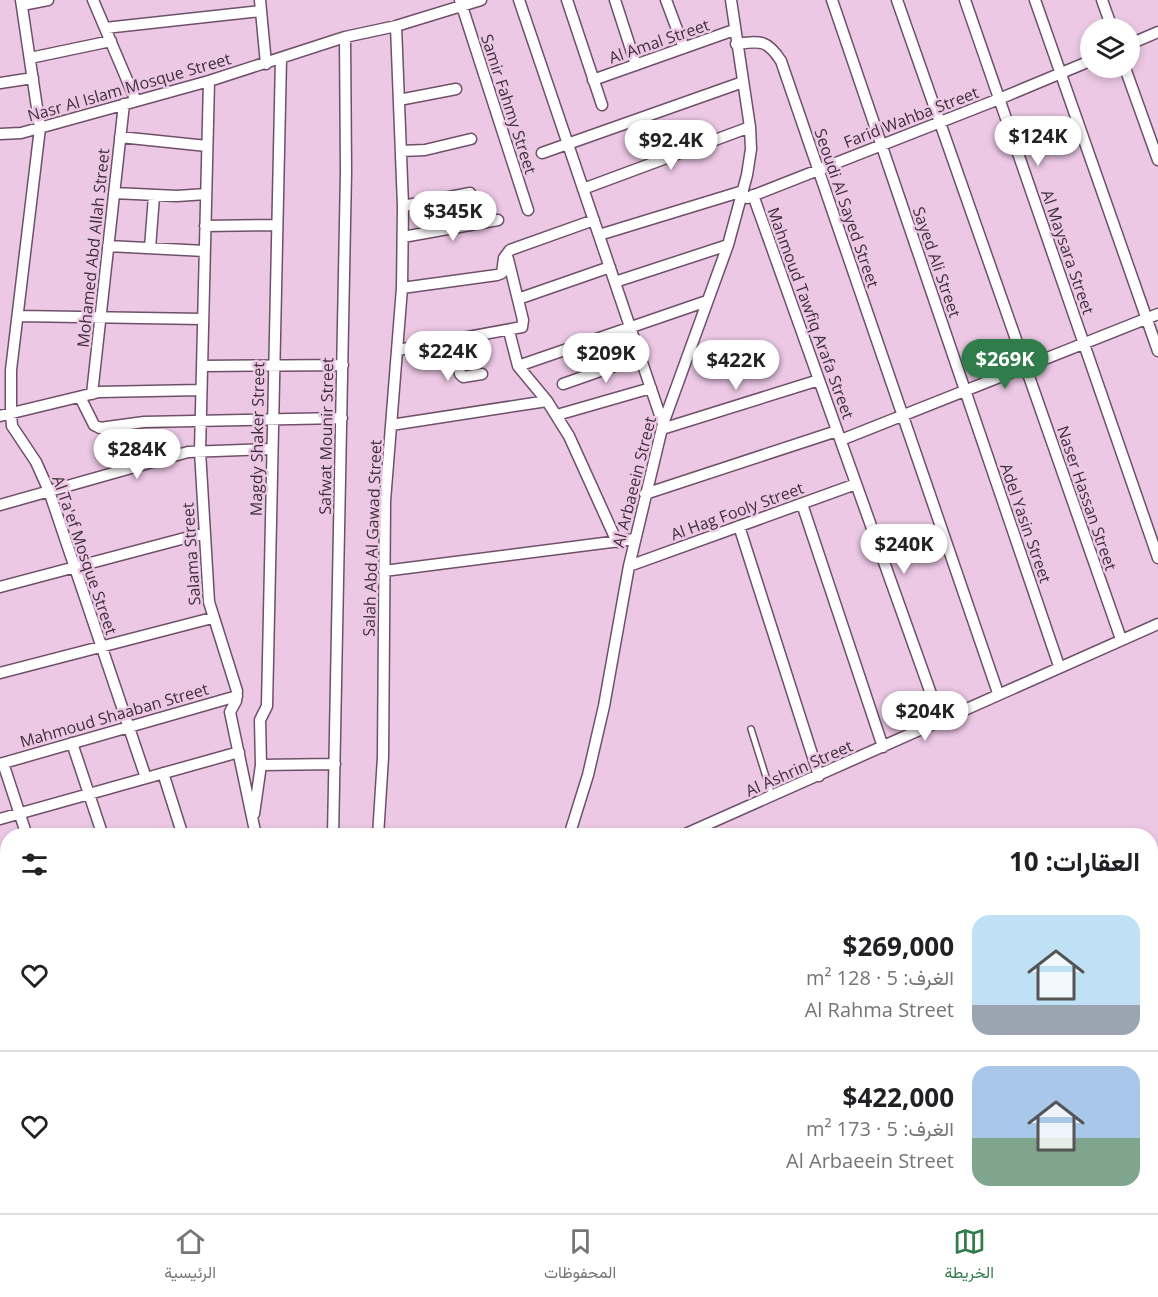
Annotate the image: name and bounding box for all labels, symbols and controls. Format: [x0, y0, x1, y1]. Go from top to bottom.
street label: Al Amal Street [606, 13, 713, 68]
map controls [1080, 18, 1140, 78]
button: layers [1080, 18, 1140, 78]
street label: Samir Fahmy Street [476, 31, 542, 177]
street label: Nasr Al Islam Mosque Street [25, 47, 234, 127]
street label: Farid Wahba Street [840, 81, 982, 153]
pin: $124K [996, 116, 1080, 167]
pin: $92.4K [622, 120, 720, 171]
text: $124K [1008, 122, 1068, 149]
text: $92.4K [639, 126, 703, 153]
street label: Seoudi Al Sayed Street [809, 126, 885, 291]
street label: Mohamed Abd Allah Street [72, 147, 114, 349]
street label: Al Maysara Street [1036, 187, 1100, 318]
pin: $345K [411, 191, 495, 242]
text: $345K [423, 197, 483, 224]
street label: Mahmoud Tawfiq Arafa Street [762, 204, 860, 422]
street label: Sayed Ali Street [908, 204, 966, 321]
pin: $224K [406, 331, 490, 382]
pin: $209K [564, 333, 648, 384]
text: $224K [418, 337, 478, 364]
text: $209K [576, 339, 636, 366]
pin: $269K [963, 339, 1047, 390]
pin: $422K [694, 340, 778, 391]
text: $269K [975, 345, 1035, 372]
text: $422K [706, 346, 766, 373]
street label: Safwat Mounir Street [314, 357, 338, 515]
street label: Magdy Shaker Street [245, 361, 269, 516]
street label: Al Arbaeein Street [607, 414, 661, 550]
street label: Naser Hassan Street [1052, 423, 1122, 574]
pin: $284K [95, 429, 179, 480]
text: $284K [107, 435, 167, 462]
street label: Salah Abd Al Gawad Street [358, 439, 386, 637]
street label: Adel Yasin Street [995, 460, 1057, 586]
street label: Al Ta'ef Mosque Street [47, 472, 123, 638]
street label: Al Hag Fooly Street [667, 477, 807, 545]
street label: Salama Street [176, 501, 206, 606]
pin: $240K [862, 524, 946, 575]
text: $240K [874, 530, 934, 557]
street label: Mahmoud Shaaban Street [17, 677, 211, 752]
pin: $204K [883, 691, 967, 742]
text: $204K [895, 697, 955, 724]
street label: Al Ashrin Street [742, 734, 856, 801]
text: العقارات: 10 [1009, 843, 1140, 879]
icon: filters [18, 848, 51, 881]
text: $269,000 [843, 928, 954, 964]
icon: home [1020, 939, 1092, 1011]
icon: heart [18, 959, 51, 992]
text: الغرف: 5 · 128 m² [806, 964, 954, 991]
text: Al Rahma Street [805, 996, 954, 1023]
text: $422,000 [843, 1079, 954, 1115]
icon: home [1020, 1090, 1092, 1162]
icon: heart [18, 1110, 51, 1143]
text: الغرف: 5 · 173 m² [806, 1115, 954, 1142]
text: Al Arbaeein Street [786, 1147, 954, 1174]
tab: الرئيسية [164, 1225, 216, 1287]
tab: المحفوظات [544, 1225, 616, 1287]
tab: الخريطة [944, 1225, 994, 1287]

